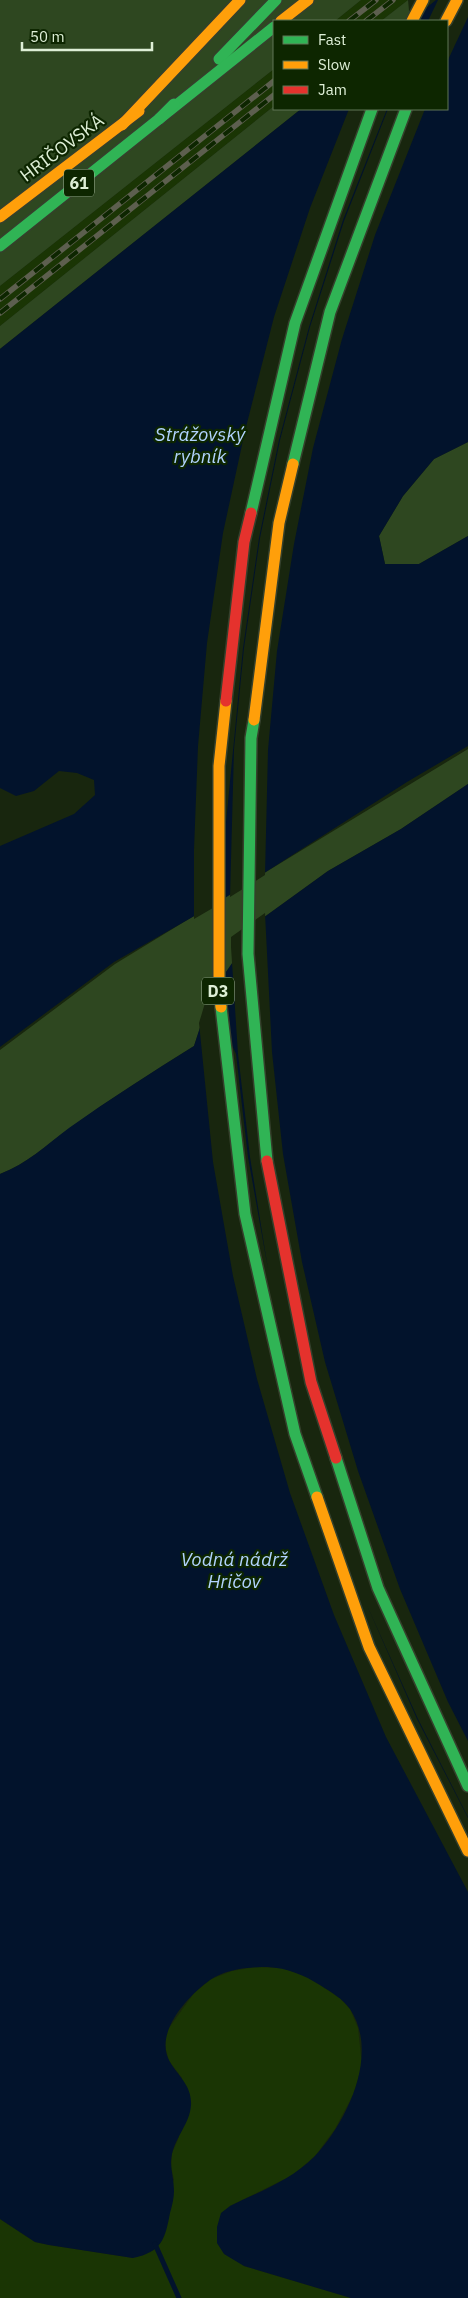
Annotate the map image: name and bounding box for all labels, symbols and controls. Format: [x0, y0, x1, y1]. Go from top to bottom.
scale bar [22, 20, 152, 52]
legend [273, 20, 448, 110]
text: 50 m [30, 27, 65, 46]
text: Fast [318, 30, 346, 49]
text: Slow [318, 55, 351, 74]
text: Jam [318, 80, 347, 99]
street label: HRIČOVSKÁ [15, 108, 109, 187]
road number: 61 [64, 170, 94, 197]
water label: Strážovský rybník [155, 422, 246, 468]
road number: D3 [202, 978, 234, 1004]
water label: Vodná nádrž Hričov [181, 1547, 289, 1593]

